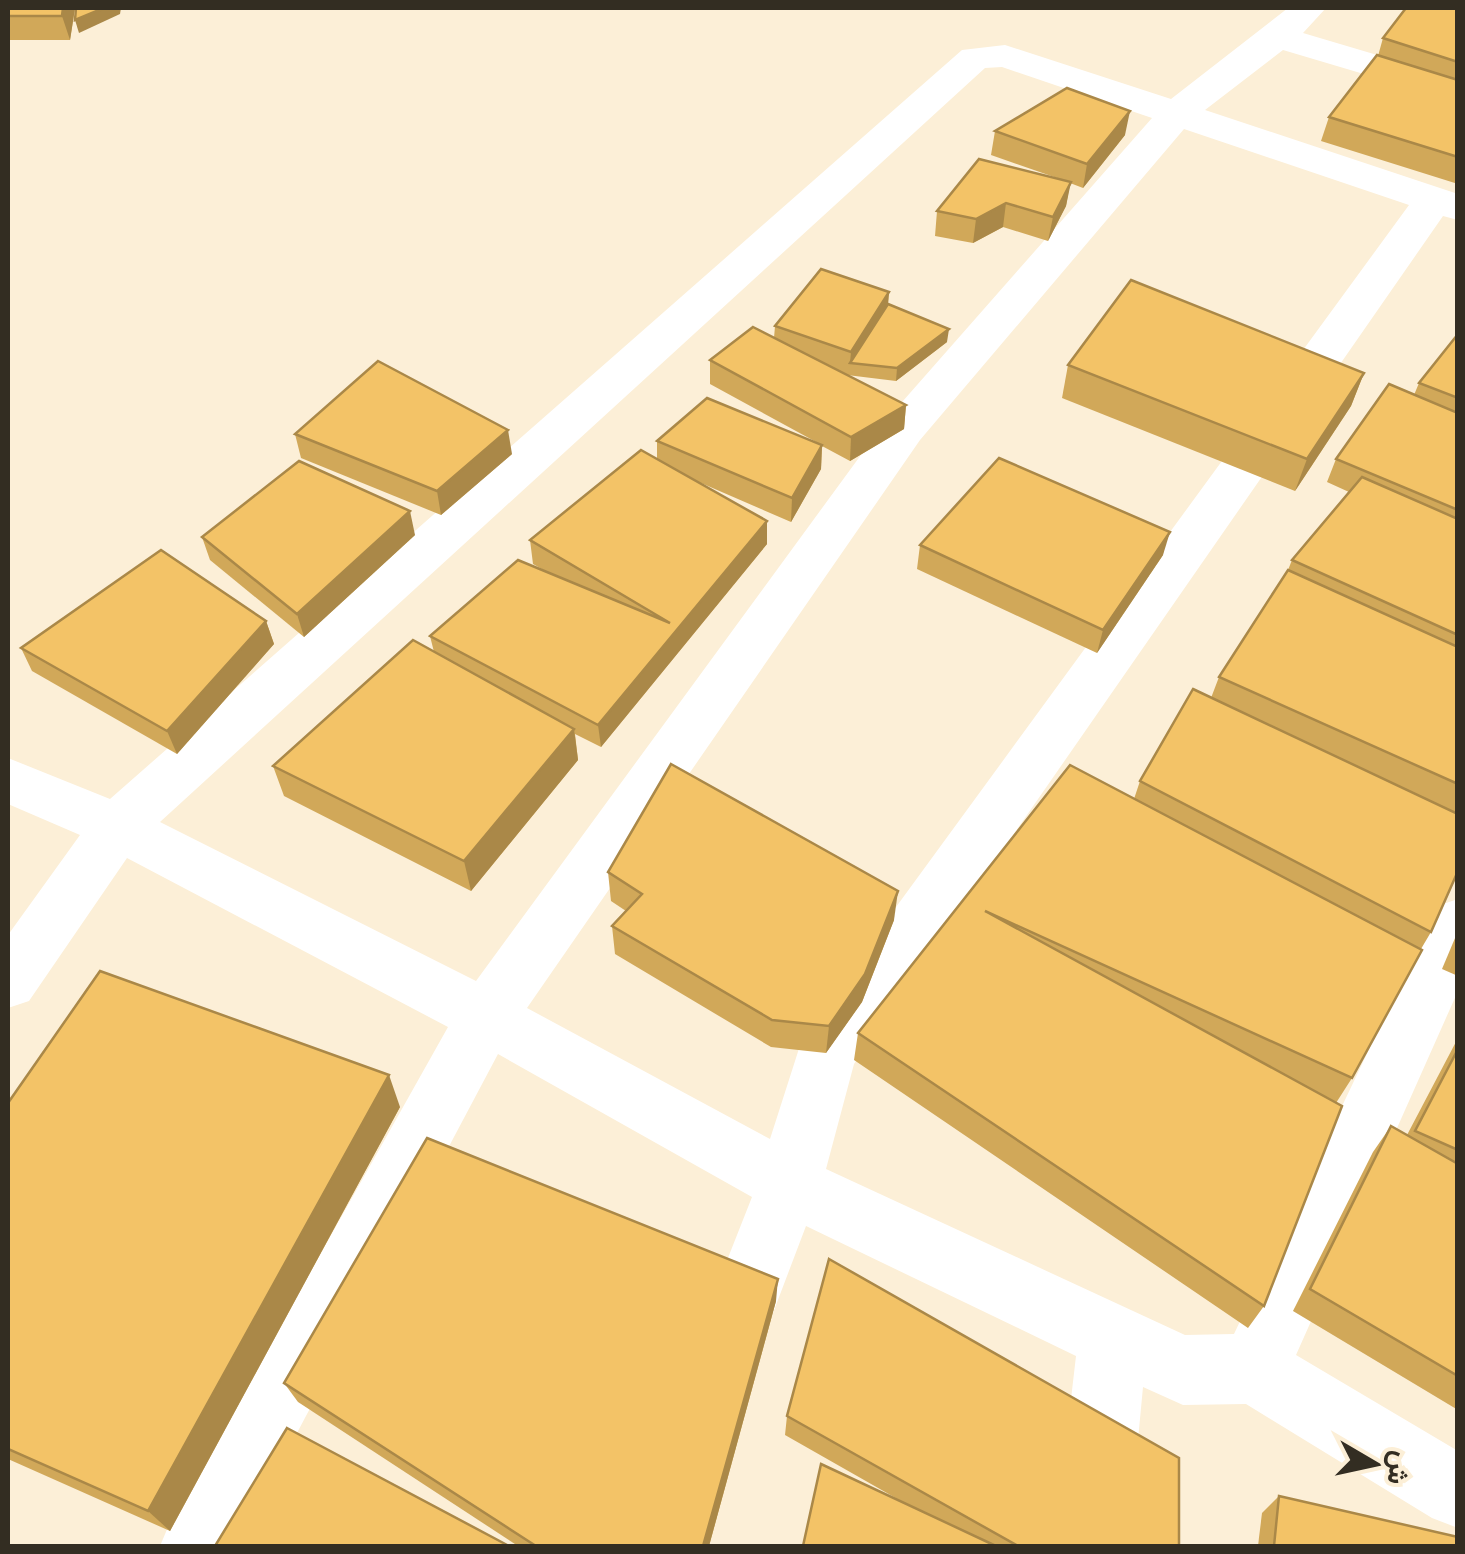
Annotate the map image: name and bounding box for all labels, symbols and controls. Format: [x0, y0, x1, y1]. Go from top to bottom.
north arrow [1325, 1414, 1425, 1514]
text: ش [1380, 1449, 1420, 1487]

